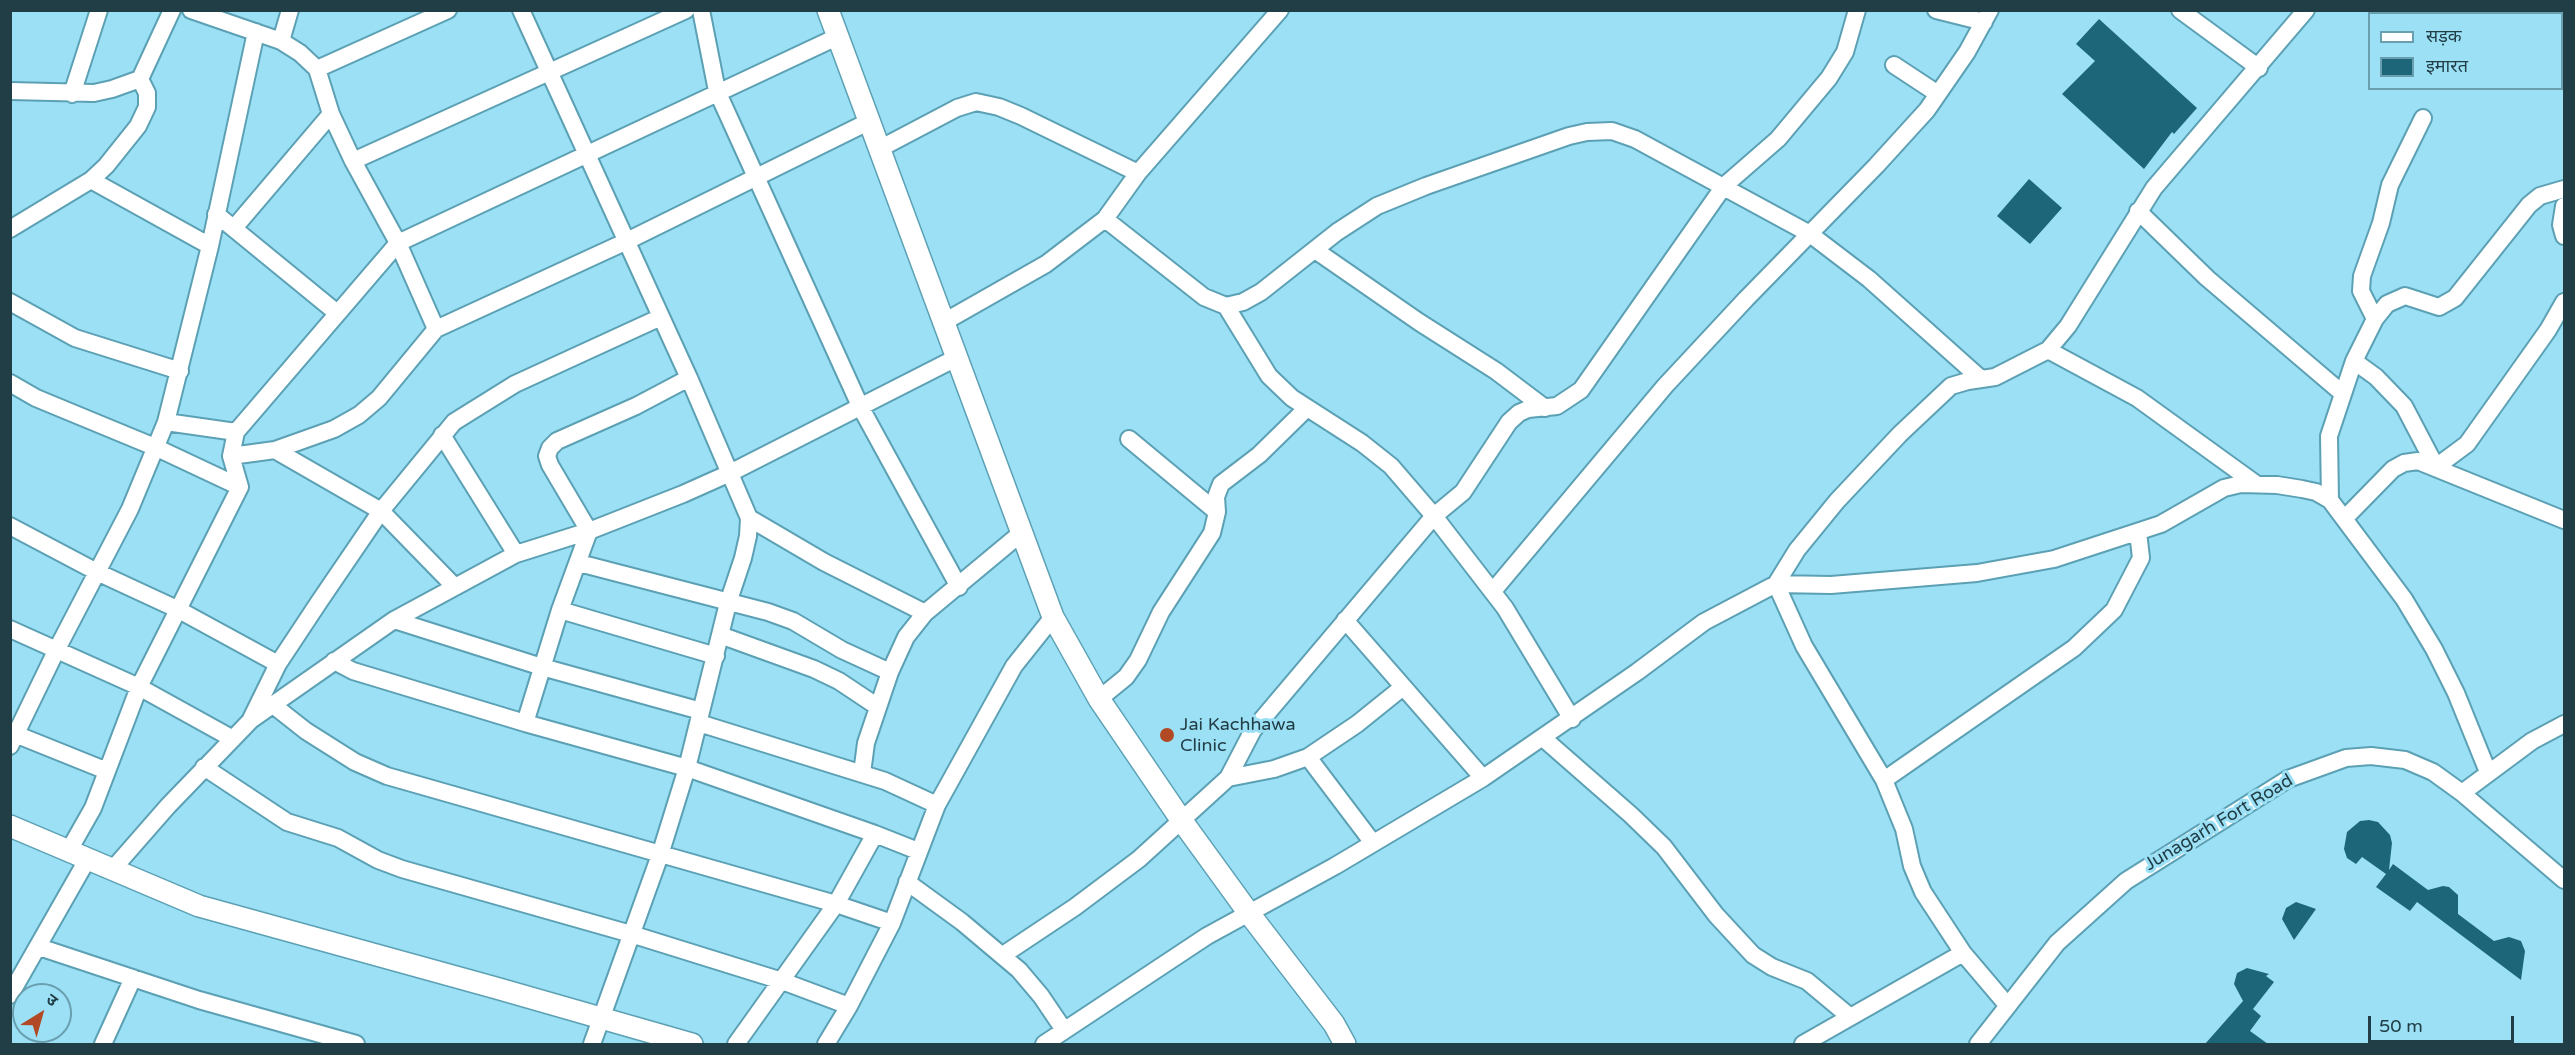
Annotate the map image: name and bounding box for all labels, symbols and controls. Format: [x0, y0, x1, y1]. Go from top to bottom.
legend [2368, 12, 2563, 90]
text: सड़क [2426, 25, 2462, 47]
text: इमारत [2426, 55, 2468, 77]
place label: Jai Kachhawa Clinic [1180, 714, 1296, 756]
marker: Jai Kachhawa Clinic [1158, 726, 1176, 744]
street label: Junagarh Fort Road [2141, 770, 2297, 876]
north arrow [12, 983, 72, 1043]
text: उ [42, 989, 61, 1011]
scale bar [2371, 1004, 2516, 1042]
text: 50 m [2379, 1015, 2423, 1037]

